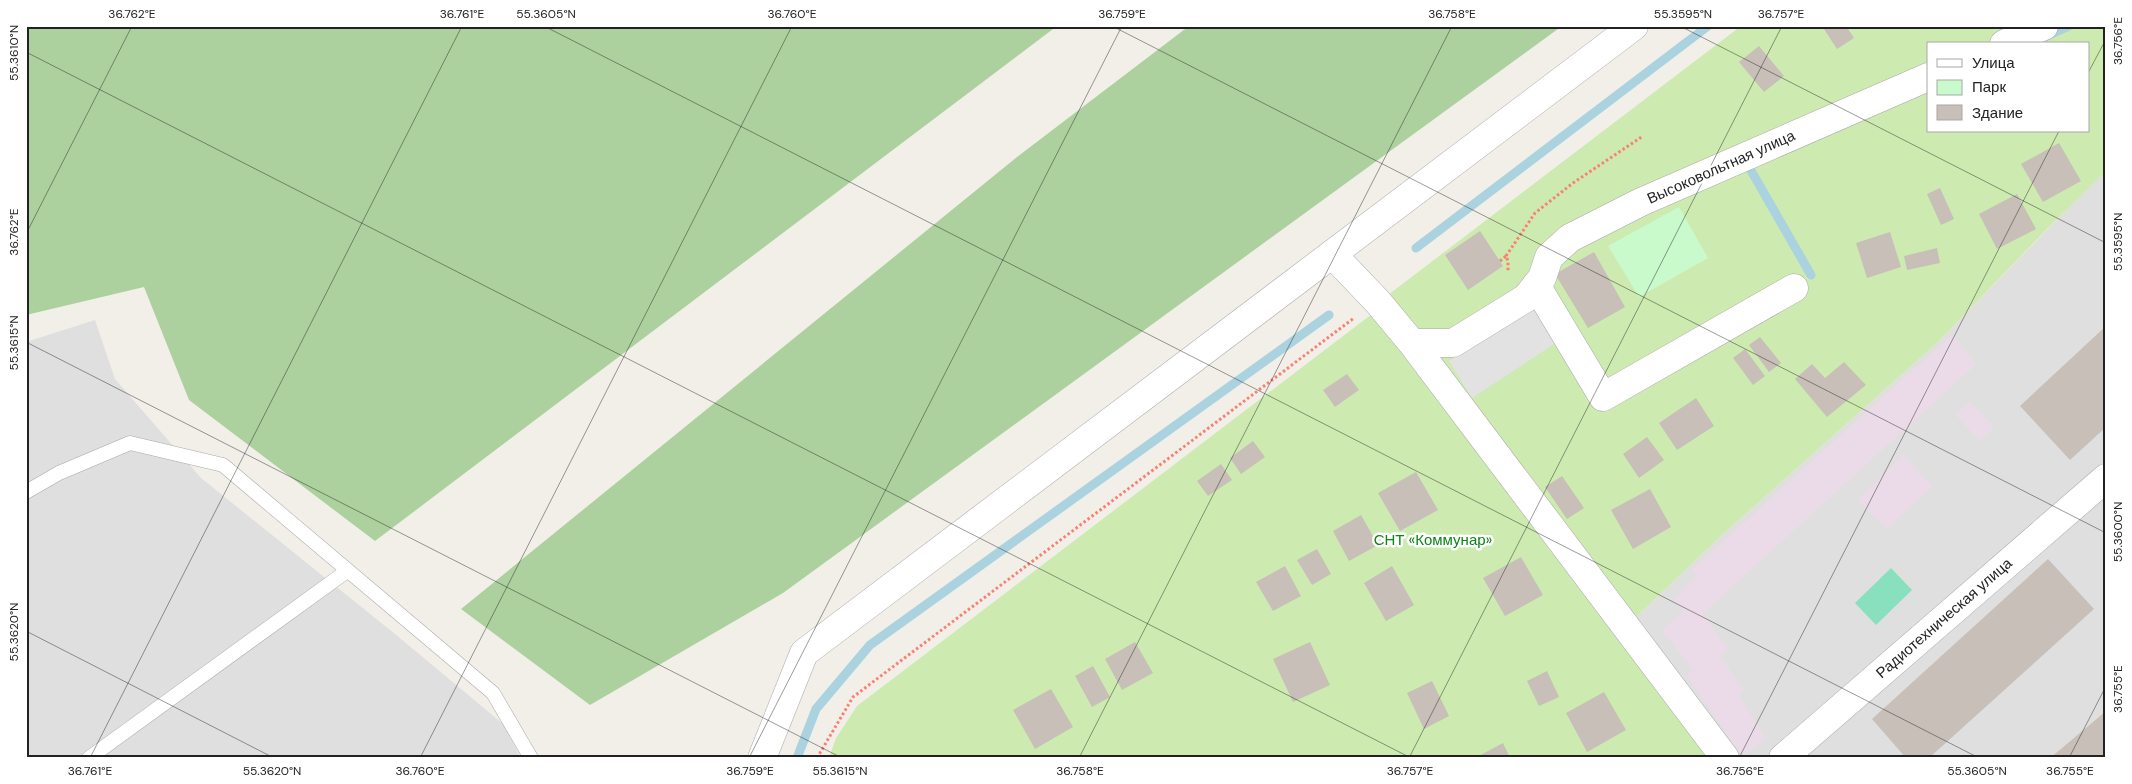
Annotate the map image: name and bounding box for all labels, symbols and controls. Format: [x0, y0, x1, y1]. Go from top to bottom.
text: 36.762°E [108, 6, 156, 22]
text: 36.761°E [440, 6, 484, 22]
text: 55.3605°N [516, 6, 576, 22]
text: 36.760°E [768, 6, 817, 22]
text: 36.759°E [1098, 6, 1146, 22]
text: 36.758°E [1428, 6, 1476, 22]
text: 55.3595°N [1654, 6, 1712, 22]
text: 36.757°E [1758, 6, 1805, 22]
text: 36.756°E [2110, 17, 2126, 65]
text: 55.3610°N [6, 25, 22, 81]
legend [1927, 42, 2090, 132]
text: Улица [1972, 53, 2015, 73]
text: Парк [1972, 77, 2006, 97]
text: Здание [1972, 103, 2023, 123]
street label: Высоковольтная улица [1644, 125, 1799, 209]
text: 36.762°E [6, 208, 22, 256]
text: 55.3595°N [2110, 213, 2126, 271]
text: 55.3615°N [6, 315, 22, 371]
text: 55.3600°N [2110, 502, 2126, 562]
park label: СНТ «Коммунар» [1374, 530, 1493, 550]
street label: Радиотехническая улица [1872, 553, 2017, 683]
text: 55.3620°N [6, 603, 22, 661]
text: 36.755°E [2110, 665, 2126, 713]
text: 36.761°E [68, 763, 112, 779]
text: 55.3620°N [243, 763, 301, 779]
text: 36.760°E [396, 763, 445, 779]
text: 36.759°E [726, 763, 774, 779]
text: 55.3615°N [812, 763, 868, 779]
text: 36.758°E [1056, 763, 1104, 779]
text: 36.757°E [1387, 763, 1434, 779]
text: 36.756°E [1716, 763, 1764, 779]
text: 55.3605°N [1947, 763, 2007, 779]
text: 36.755°E [2046, 763, 2094, 779]

